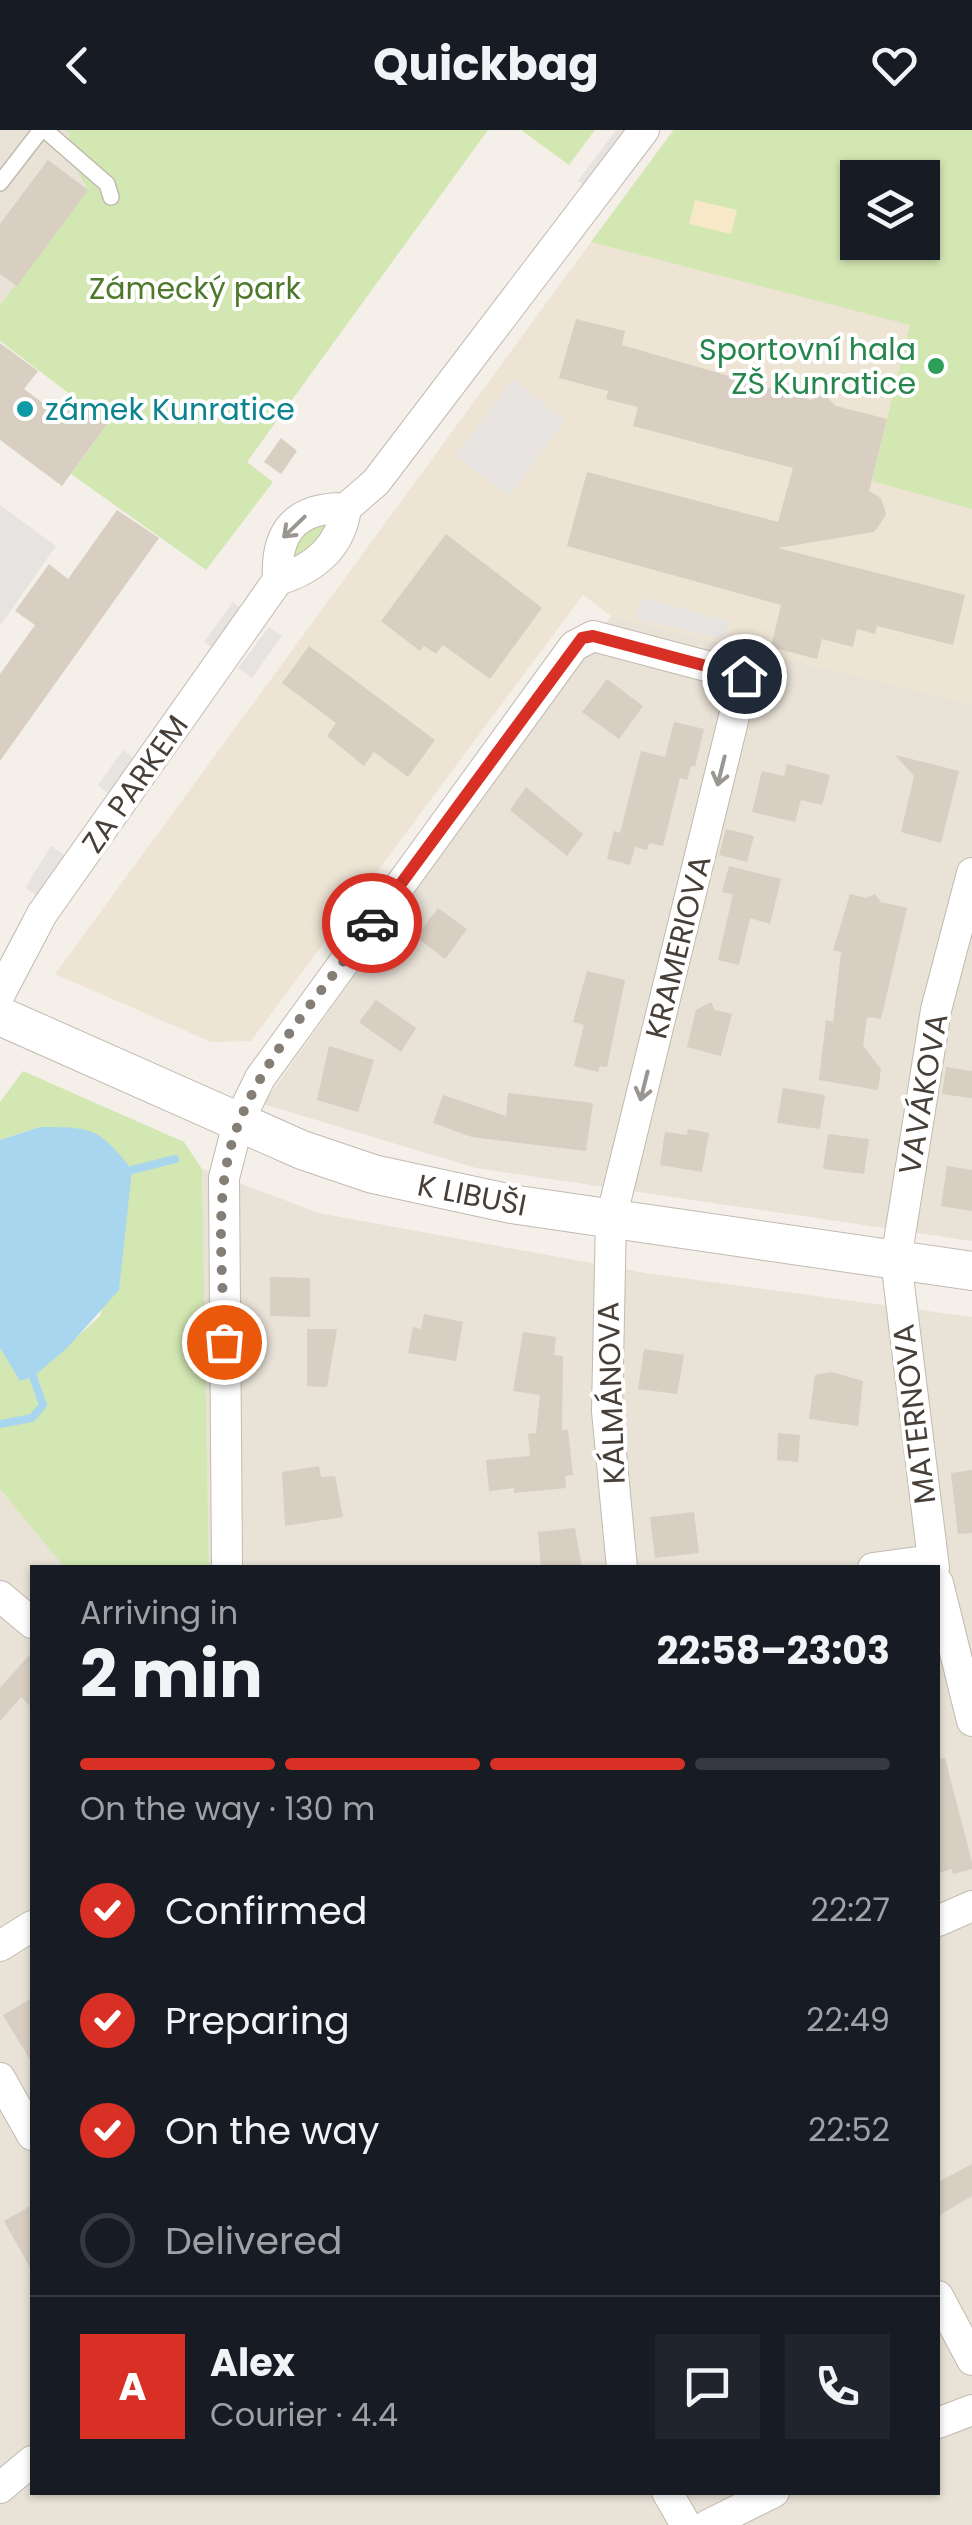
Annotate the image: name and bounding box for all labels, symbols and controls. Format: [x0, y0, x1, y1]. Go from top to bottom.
text: Quickbag [373, 33, 599, 96]
icon: back [50, 38, 105, 93]
icon: heart [867, 38, 922, 93]
map controls [840, 160, 940, 260]
button: layers [840, 160, 940, 260]
park label: Zámecký park [89, 267, 301, 310]
place label: Sportovní hala ZŠ Kunratice [699, 328, 916, 405]
marker: Sportovní hala ZŠ Kunratice [925, 355, 947, 377]
place label: zámek Kunratice [45, 388, 295, 431]
marker: zámek Kunratice [14, 398, 36, 420]
one-way arrow [282, 515, 306, 539]
pin [702, 634, 787, 719]
icon: home [717, 649, 772, 704]
street label: ZA PARKEM [72, 706, 198, 862]
one-way arrow [711, 754, 729, 786]
street label: KRAMERIOVA [634, 851, 722, 1043]
courier [322, 873, 422, 973]
icon: car [345, 896, 400, 951]
street label: VAVÁKOVA [888, 1010, 958, 1178]
one-way arrow [634, 1069, 652, 1101]
street label: K LIBUŠI [414, 1163, 530, 1227]
pin [182, 1300, 267, 1385]
street label: KÁLMÁNOVA [586, 1301, 636, 1485]
icon: bag [197, 1315, 252, 1370]
street label: MATERNOVA [882, 1322, 946, 1506]
text: Arriving in [80, 1590, 238, 1635]
text: 22:58–23:03 [657, 1624, 890, 1677]
text: 2 min [80, 1629, 263, 1720]
text: On the way · 130 m [80, 1786, 375, 1831]
icon: check [80, 1883, 135, 1938]
text: Confirmed [165, 1884, 367, 1937]
text: 22:27 [811, 1887, 890, 1932]
icon: check [80, 1993, 135, 2048]
text: Preparing [165, 1994, 350, 2047]
text: 22:49 [806, 1997, 890, 2042]
icon: check [80, 2103, 135, 2158]
text: On the way [165, 2104, 379, 2157]
text: 22:52 [808, 2107, 890, 2152]
text: Delivered [165, 2214, 342, 2267]
button: chat [655, 2334, 760, 2439]
button: phone [785, 2334, 890, 2439]
text: Alex [210, 2336, 295, 2389]
text: A [118, 2360, 147, 2413]
text: Courier · 4.4 [210, 2392, 398, 2437]

